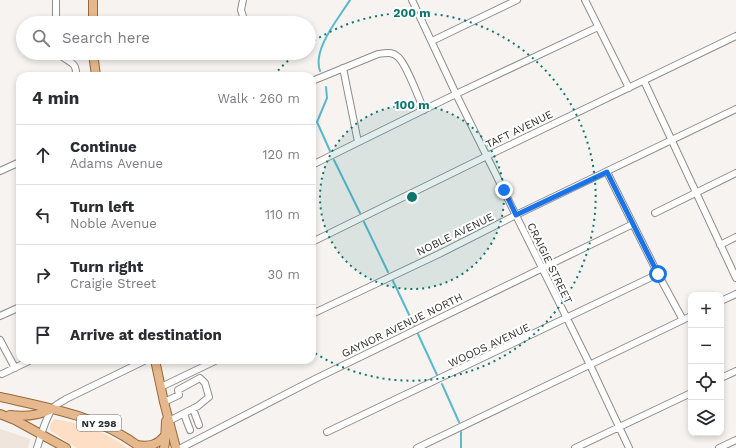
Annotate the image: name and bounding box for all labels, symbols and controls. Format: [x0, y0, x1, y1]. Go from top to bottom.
text: 200 m [393, 6, 431, 20]
search box [16, 16, 316, 60]
icon: search [30, 27, 52, 49]
text: Search here [62, 29, 150, 47]
text: 4 min [32, 88, 79, 108]
text: Walk · 260 m [217, 91, 300, 106]
text: 100 m [394, 98, 430, 112]
street label: TAFT AVENUE [484, 108, 555, 151]
text: Continue [70, 138, 137, 156]
icon: ahead [32, 144, 54, 166]
text: 120 m [262, 147, 300, 162]
text: Adams Avenue [70, 156, 163, 171]
route end [495, 181, 513, 199]
centre of rings [405, 190, 419, 204]
text: Turn left [70, 198, 134, 216]
icon: left [32, 204, 54, 226]
text: 110 m [265, 207, 300, 222]
street label: NOBLE AVENUE [415, 210, 496, 259]
text: Noble Avenue [70, 216, 157, 231]
street label: CRAIGIE STREET [524, 220, 575, 306]
text: Turn right [70, 258, 143, 276]
icon: right [32, 264, 54, 286]
route start [649, 265, 667, 283]
text: 30 m [268, 267, 300, 282]
text: Craigie Street [70, 276, 156, 291]
street label: GAYNOR AVENUE NORTH [340, 290, 465, 360]
map controls [688, 292, 724, 436]
button: + [688, 292, 724, 328]
street label: WOODS AVENUE [446, 321, 532, 370]
icon: arrive [32, 324, 54, 346]
text: Arrive at destination [70, 326, 222, 344]
button: − [688, 328, 724, 364]
button: locate [688, 364, 724, 400]
button: layers [688, 400, 724, 436]
road number: NY 298 [77, 415, 121, 431]

